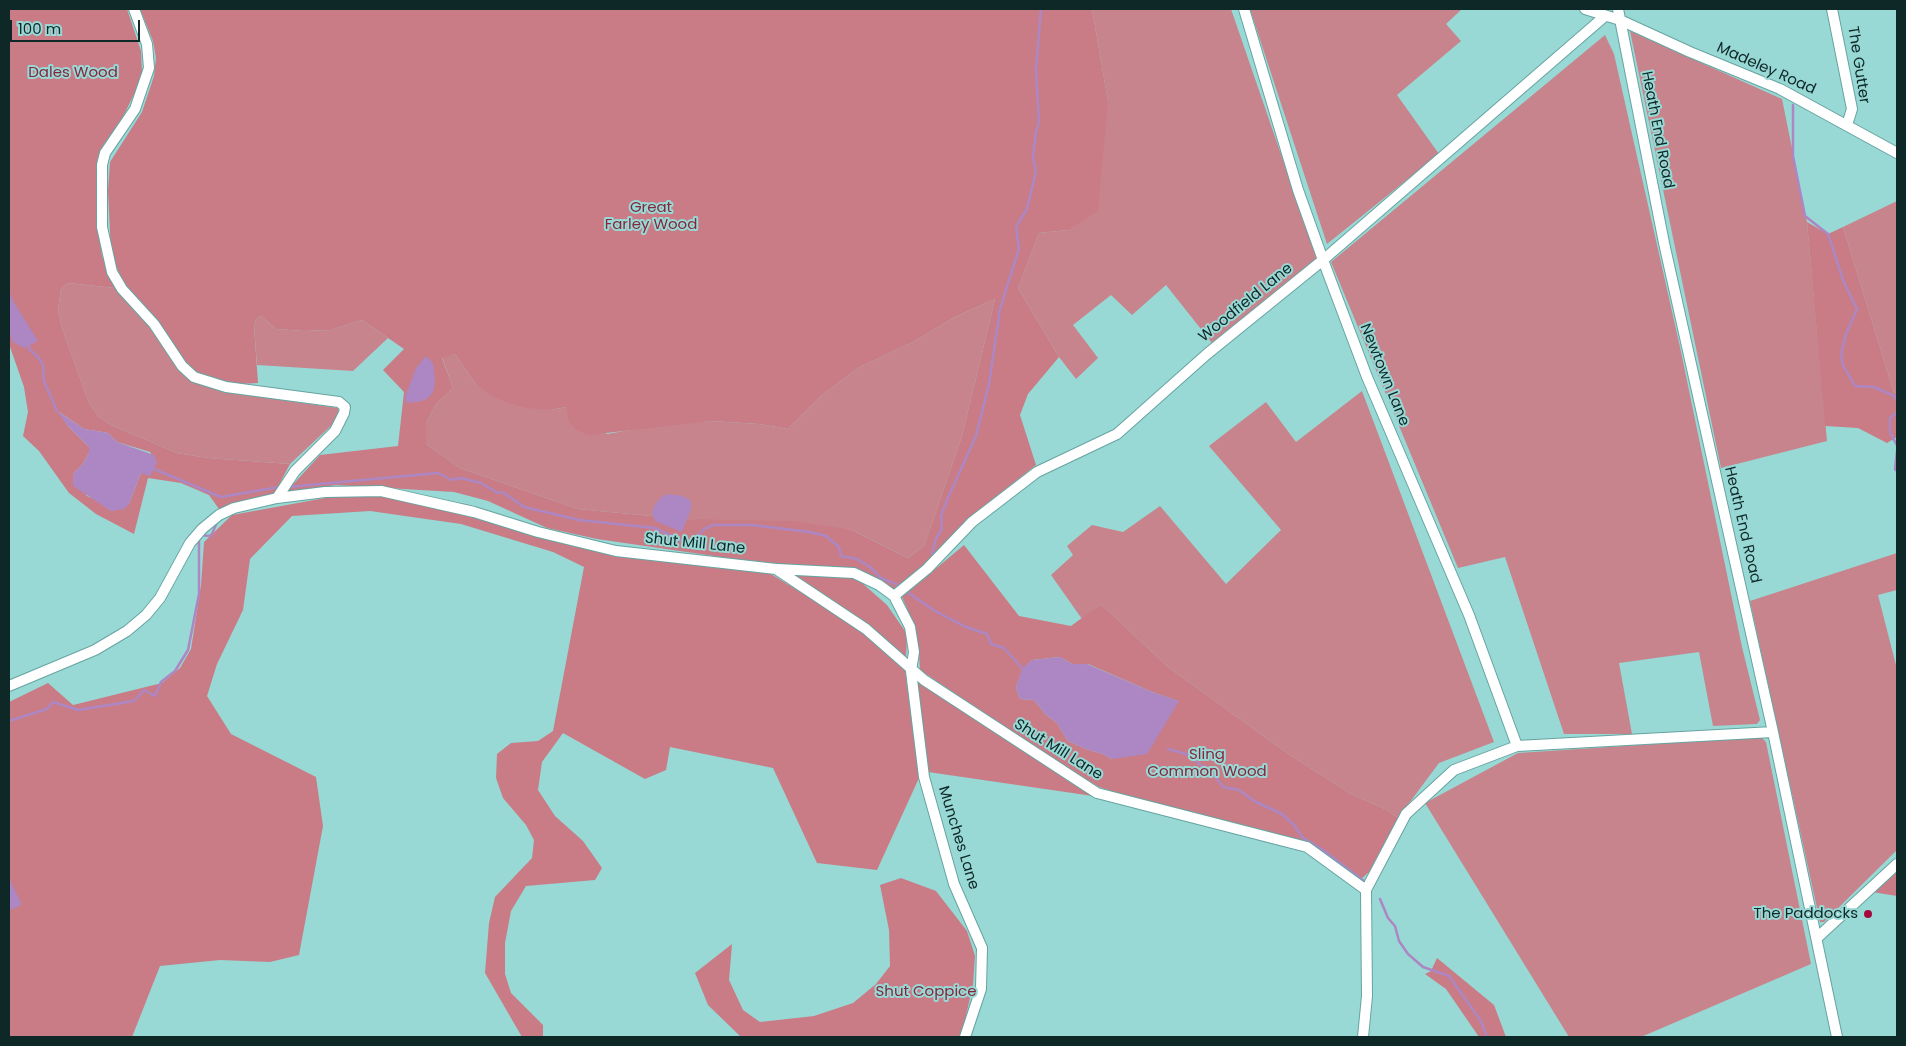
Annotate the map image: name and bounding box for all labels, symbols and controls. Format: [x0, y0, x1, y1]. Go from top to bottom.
scale bar [12, 10, 142, 42]
text: 100 m [18, 18, 61, 39]
street label: The Gutter [1843, 25, 1873, 105]
street label: Madeley Road [1713, 39, 1819, 99]
park label: Dales Wood [28, 64, 118, 82]
street label: Heath End Road [1637, 70, 1677, 190]
park label: Great Farley Wood [605, 199, 697, 234]
street label: Woodfield Lane [1196, 260, 1296, 346]
street label: Newtown Lane [1355, 321, 1413, 429]
street label: Heath End Road [1720, 465, 1764, 585]
street label: Shut Mill Lane [644, 530, 746, 558]
street label: Shut Mill Lane [1010, 716, 1106, 784]
park label: Sling Common Wood [1147, 746, 1267, 781]
street label: Munches Lane [934, 784, 982, 892]
place label: The Paddocks [1754, 905, 1858, 923]
marker: The Paddocks [1862, 908, 1874, 920]
park label: Shut Coppice [875, 983, 977, 1001]

